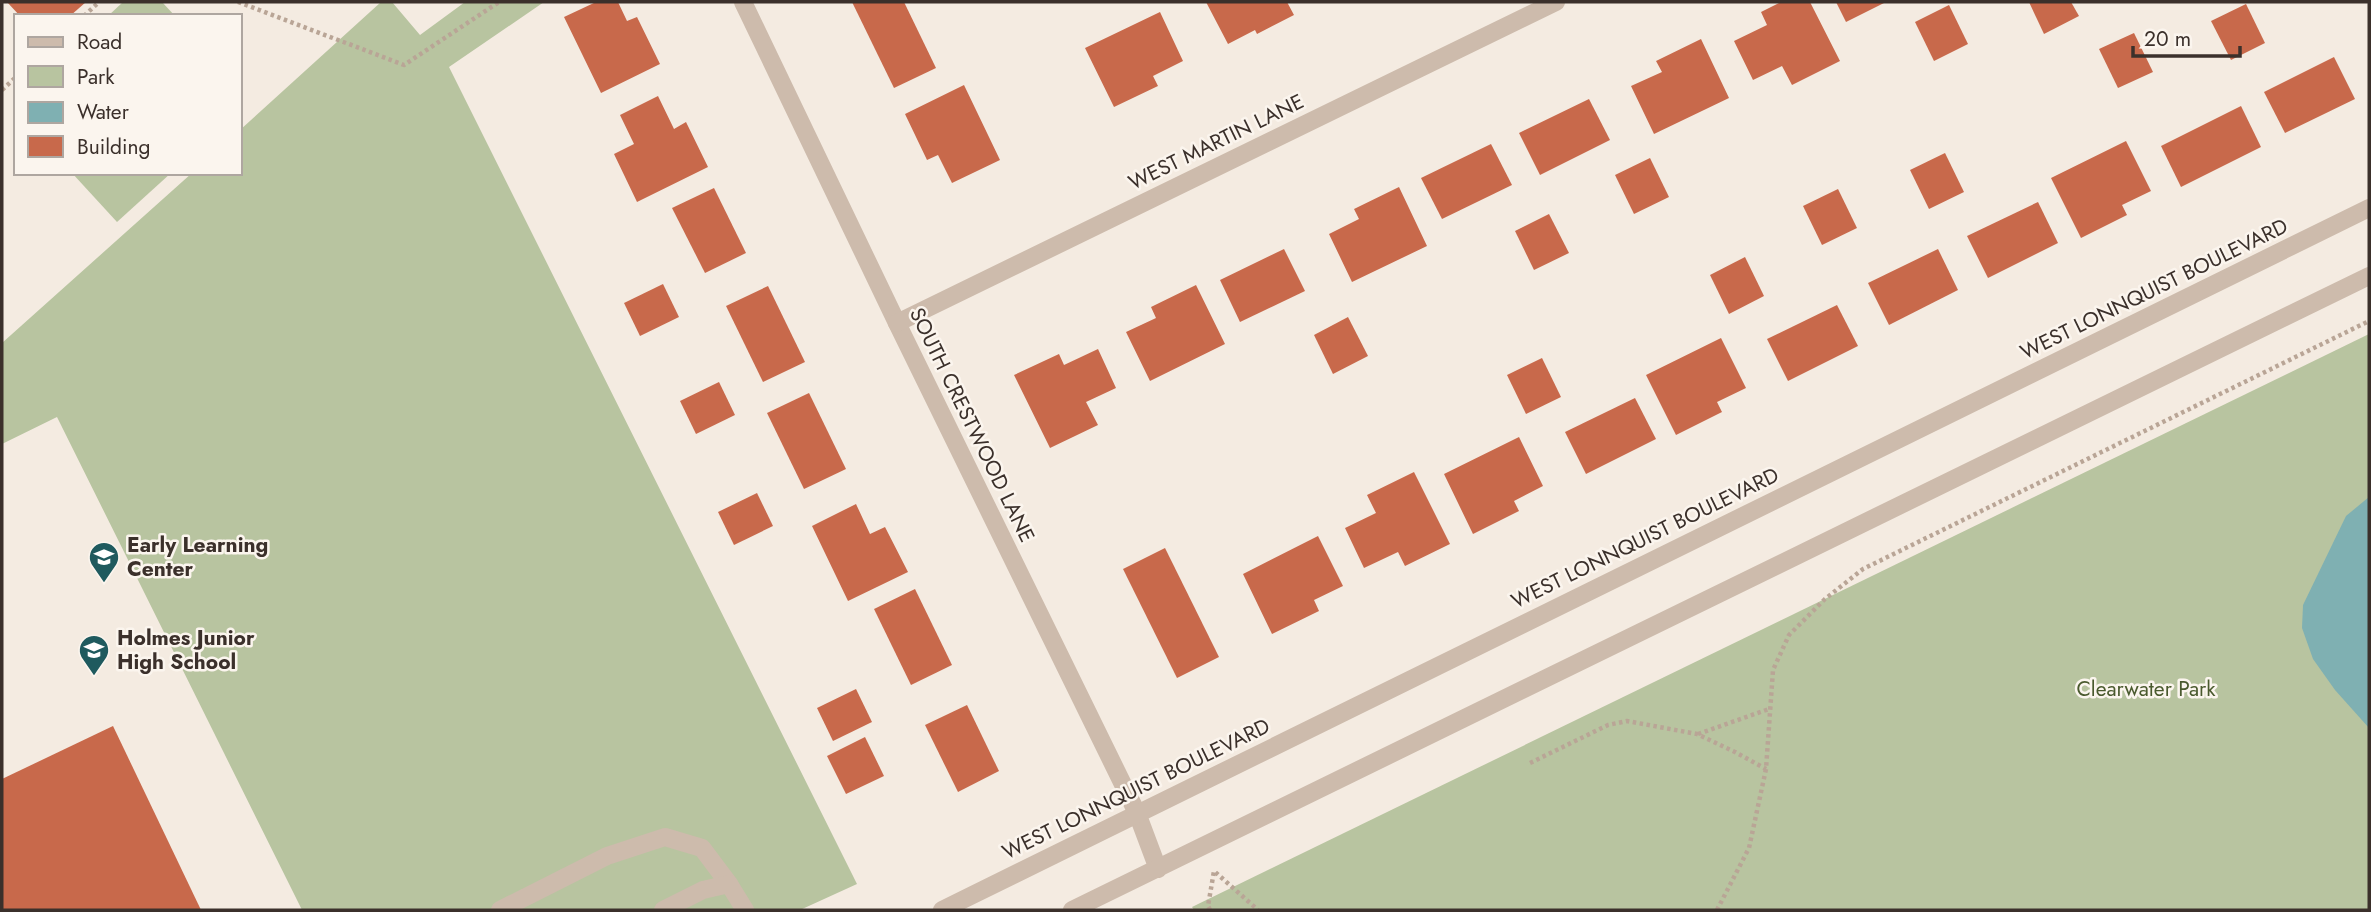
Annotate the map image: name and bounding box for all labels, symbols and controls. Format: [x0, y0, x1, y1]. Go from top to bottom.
legend [14, 14, 242, 175]
scale bar [2133, 14, 2240, 58]
text: 20 m [2144, 24, 2191, 54]
text: Road [77, 27, 122, 57]
text: Park [77, 62, 115, 92]
street label: WEST MARTIN LANE [1123, 86, 1309, 198]
text: Water [77, 97, 130, 127]
text: Building [77, 132, 150, 162]
street label: WEST LONNQUIST BOULEVARD [2015, 211, 2293, 367]
street label: SOUTH CRESTWOOD LANE [902, 303, 1042, 547]
street label: WEST LONNQUIST BOULEVARD [1506, 460, 1784, 616]
place label: Early Learning Center [127, 530, 268, 584]
school or university icon: Early Learning Center [87, 540, 121, 584]
place label: Holmes Junior High School [117, 623, 255, 677]
school or university icon: Holmes Junior High School [77, 633, 111, 677]
park label: Clearwater Park [2076, 674, 2216, 704]
street label: WEST LONNQUIST BOULEVARD [997, 711, 1275, 867]

